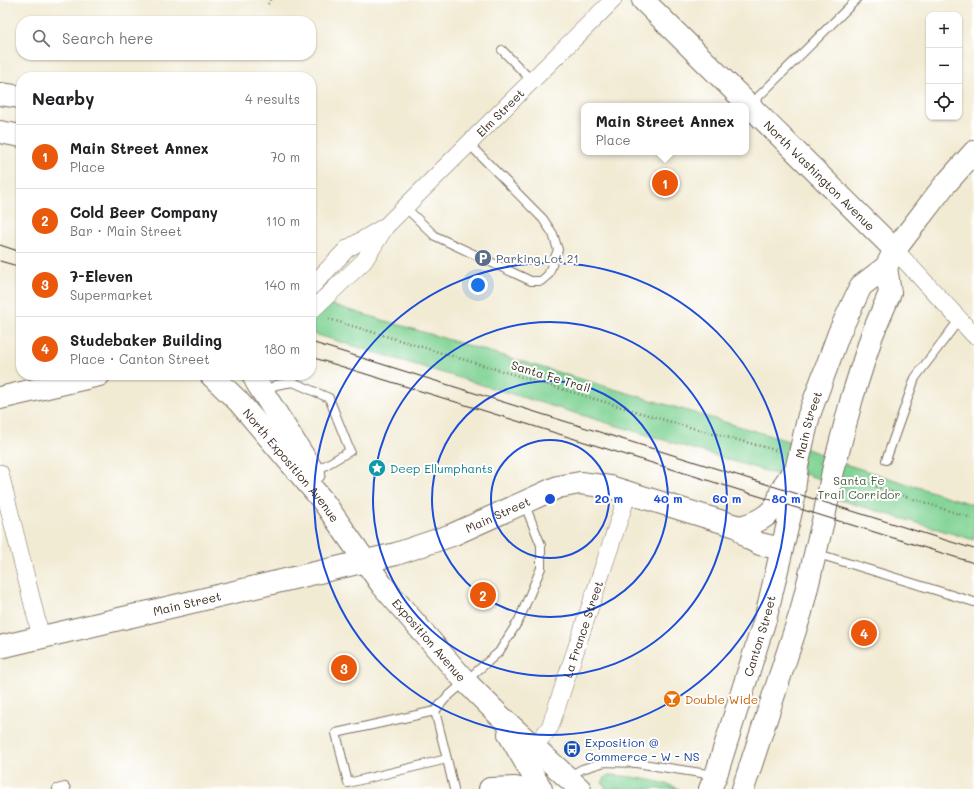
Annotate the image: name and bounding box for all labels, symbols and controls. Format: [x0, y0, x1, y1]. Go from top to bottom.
map controls [926, 12, 962, 120]
button: + [926, 12, 962, 48]
search box [16, 16, 316, 60]
icon: search [30, 27, 52, 49]
text: Search here [62, 28, 153, 48]
button: − [926, 48, 962, 84]
button: locate [926, 84, 962, 120]
street label: Elm Street [472, 85, 527, 140]
text: Nearby [32, 87, 94, 109]
text: 4 results [245, 90, 300, 107]
popup [581, 103, 749, 155]
text: Main Street Annex [596, 111, 734, 131]
street label: North Washington Avenue [761, 117, 879, 234]
text: Place [596, 131, 631, 148]
text: Main Street Annex [70, 138, 209, 158]
text: 1 [42, 148, 48, 165]
text: 70 m [270, 148, 300, 165]
text: Place [70, 158, 105, 175]
pin: 1 [652, 168, 678, 198]
text: Cold Beer Company [70, 202, 218, 222]
text: 2 [41, 212, 49, 229]
text: 110 m [266, 212, 300, 229]
text: Bar · Main Street [70, 222, 182, 239]
parking icon: Parking Lot 21 [473, 248, 493, 268]
place label: Parking Lot 21 [496, 250, 579, 266]
text: 7-Eleven [70, 266, 133, 286]
your location [468, 275, 488, 295]
text: 3 [41, 276, 49, 293]
text: 140 m [264, 276, 300, 293]
text: Supermarket [70, 286, 153, 303]
text: Studebaker Building [70, 330, 222, 350]
text: 4 [41, 340, 49, 357]
text: 180 m [264, 340, 300, 357]
text: Place · Canton Street [70, 350, 210, 367]
street label: Santa Fe Trail [509, 356, 593, 396]
street label: Main Street [791, 389, 825, 460]
street label: North Exposition Avenue [240, 405, 343, 525]
place icon: Deep Ellumphants [367, 458, 387, 478]
place label: Deep Ellumphants [390, 460, 493, 476]
park label: Santa Fe Trail Corridor [818, 472, 900, 502]
text: 20 m [595, 490, 623, 506]
text: 40 m [653, 490, 683, 506]
text: 60 m [713, 490, 741, 506]
text: 80 m [771, 490, 801, 506]
centre of rings [543, 492, 557, 506]
street label: Main Street [463, 493, 533, 536]
street label: La France Street [559, 579, 606, 680]
pin: 2 [470, 580, 496, 610]
street label: Main Street [151, 587, 223, 619]
street label: Canton Street [740, 594, 779, 678]
street label: Exposition Avenue [389, 595, 470, 685]
pin: 4 [851, 618, 877, 648]
pin: 3 [331, 653, 357, 683]
bar icon: Double Wide [662, 689, 682, 709]
place label: Double Wide [685, 691, 758, 707]
place label: Exposition @ Commerce - W - NS [585, 734, 700, 764]
bus stop icon: Exposition @ Commerce - W - NS [562, 739, 582, 759]

